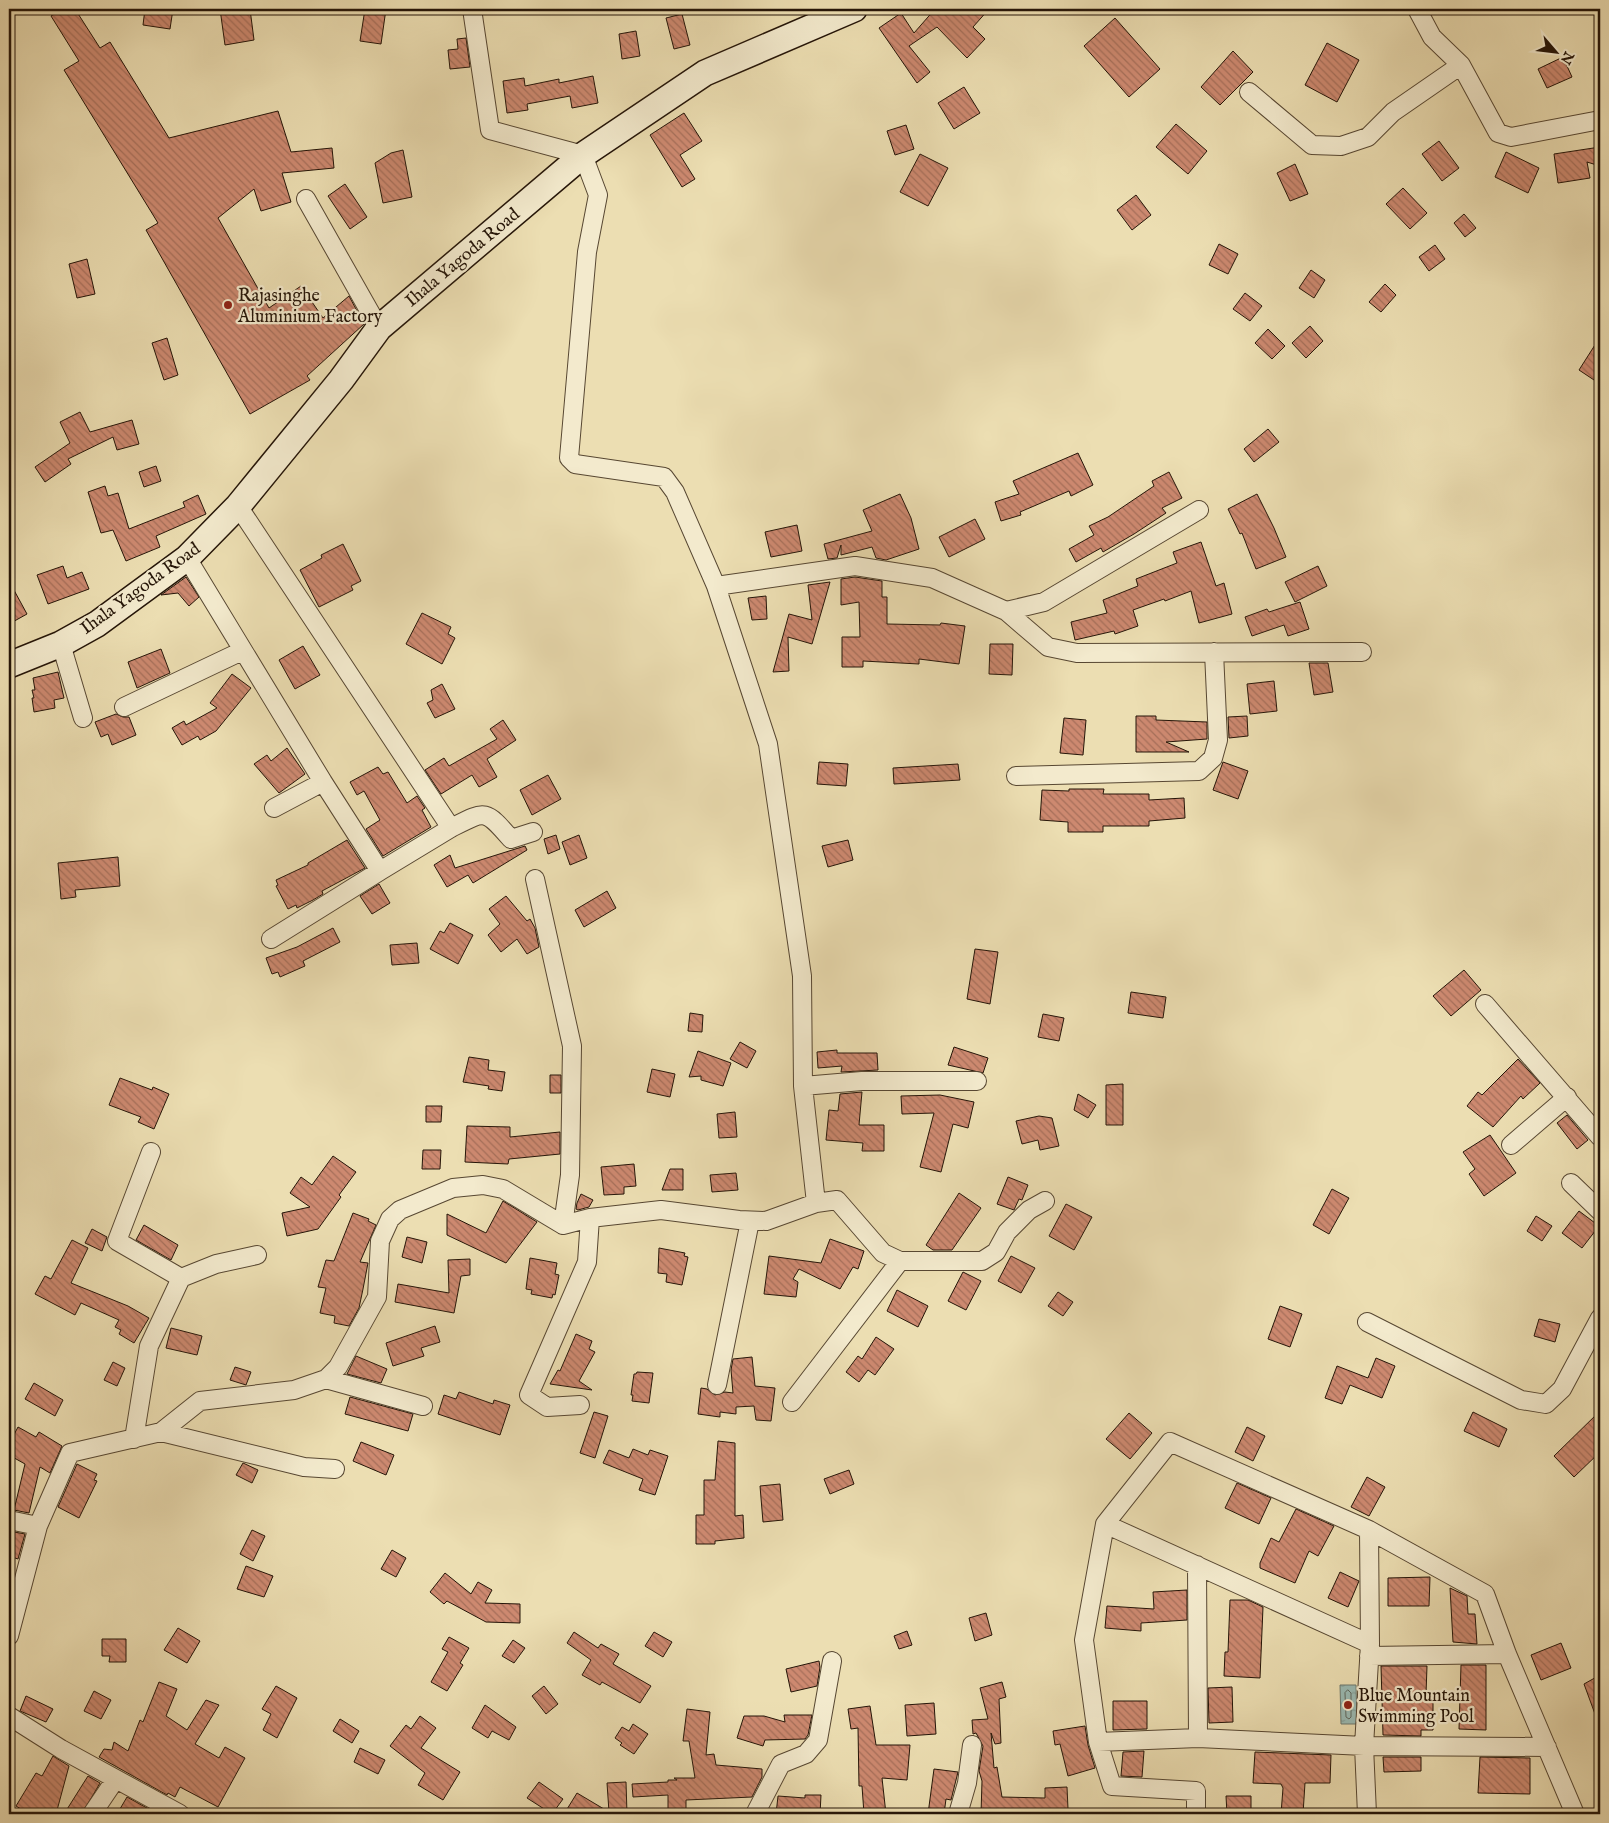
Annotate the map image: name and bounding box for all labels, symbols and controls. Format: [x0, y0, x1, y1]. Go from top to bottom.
north arrow [1532, 28, 1582, 78]
text: N [1556, 47, 1578, 67]
street label: Ihala Yagoda Road [401, 203, 525, 313]
place label: Rajasinghe Aluminium Factory [237, 285, 383, 329]
marker: Rajasinghe Aluminium Factory [222, 299, 234, 311]
street label: Ihala Yagoda Road [76, 538, 206, 640]
place label: Blue Mountain Swimming Pool [1358, 1685, 1474, 1729]
marker: Blue Mountain Swimming Pool [1342, 1699, 1354, 1711]

